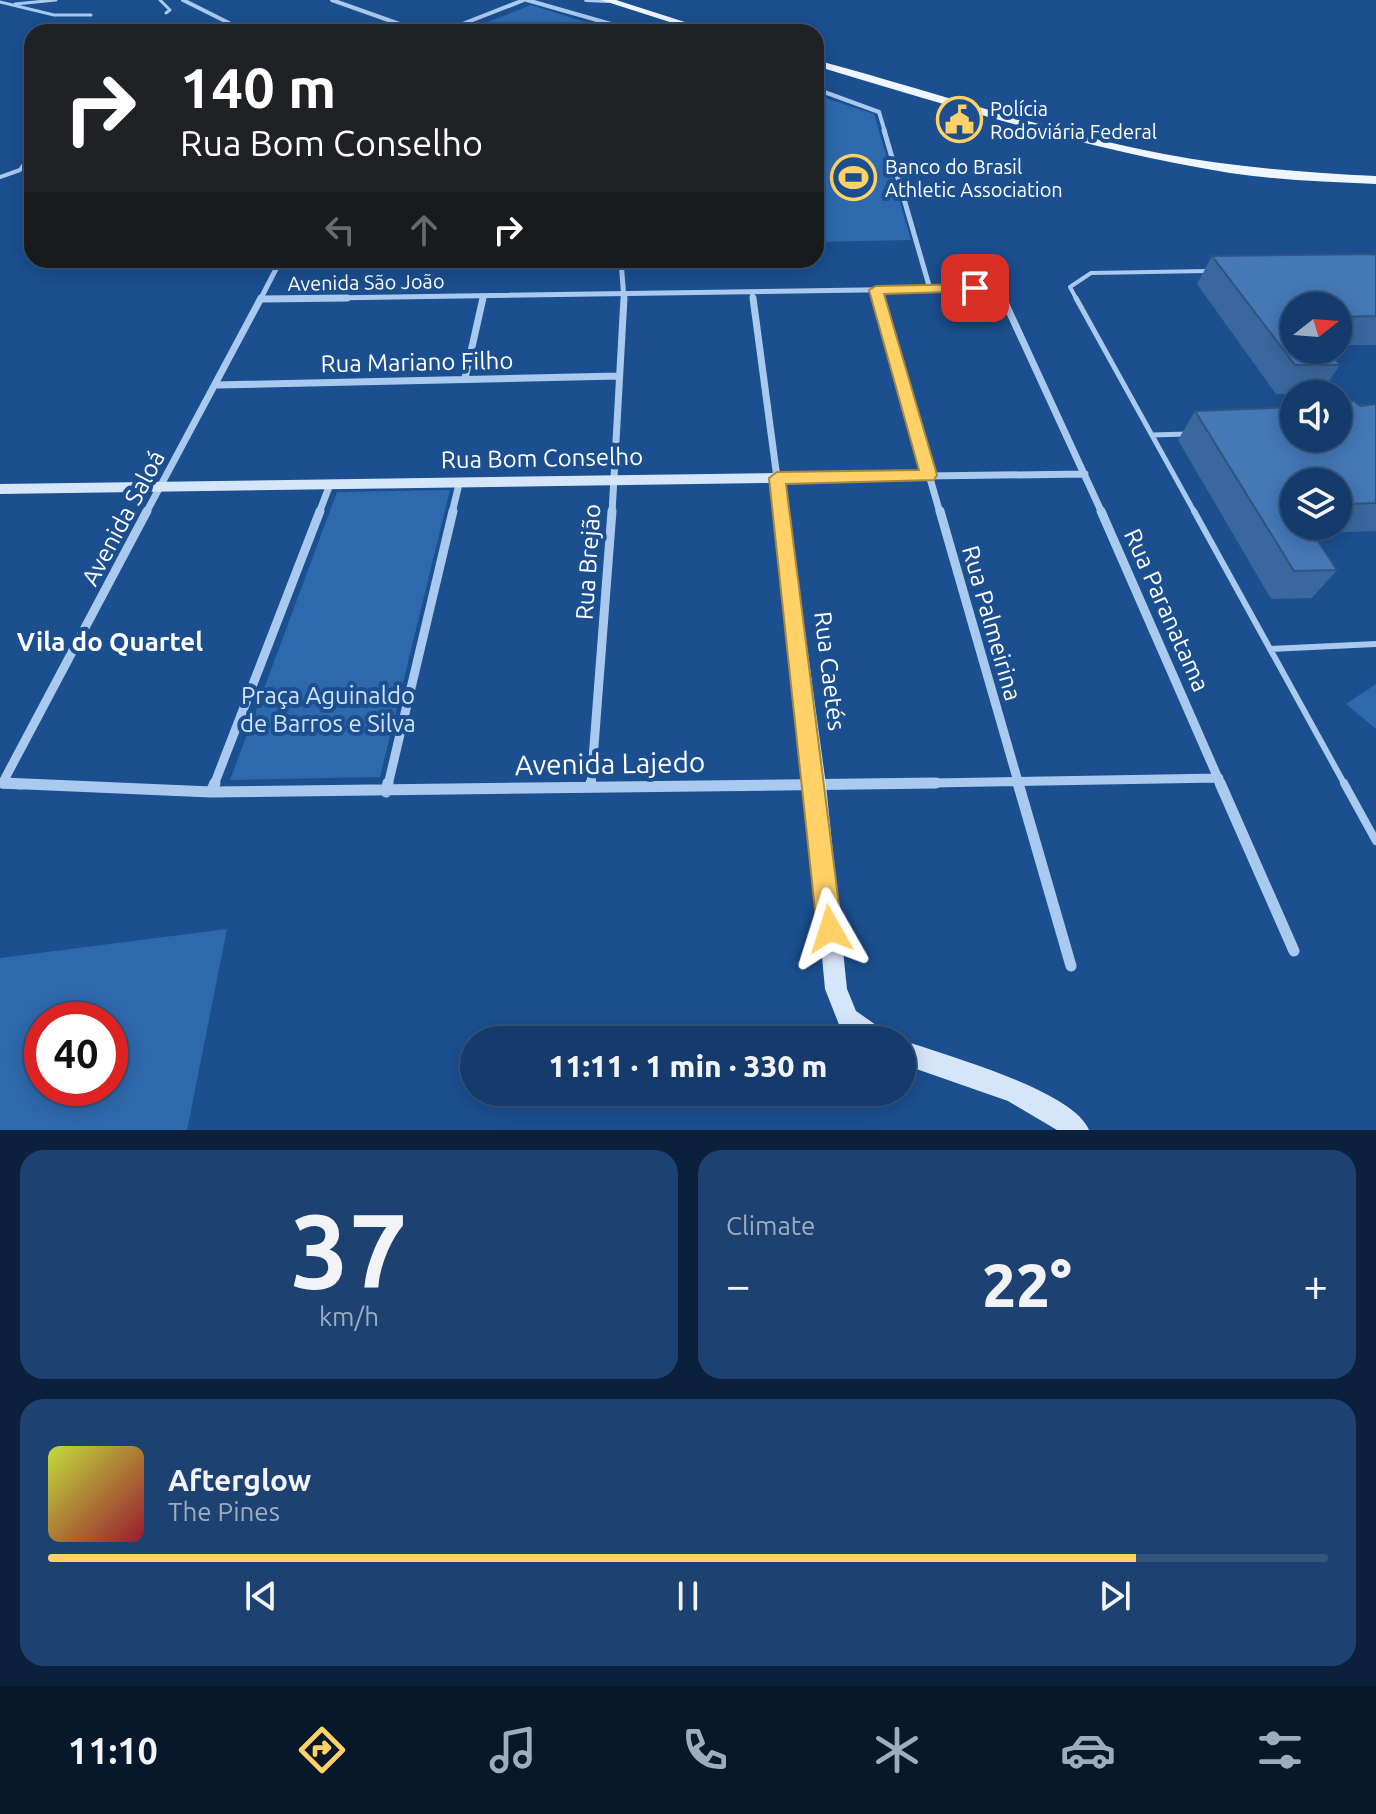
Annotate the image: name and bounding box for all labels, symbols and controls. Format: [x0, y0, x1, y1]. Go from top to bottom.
icon: right [48, 56, 152, 160]
text: 140 m [180, 56, 336, 119]
public building icon: Polícia Rodoviária Federal [935, 95, 983, 143]
place label: Polícia Rodoviária Federal [990, 97, 1157, 143]
text: Rua Bom Conselho [180, 122, 483, 163]
sports icon: Banco do Brasil Athletic Association [830, 153, 878, 201]
place label: Banco do Brasil Athletic Association [885, 155, 1063, 201]
icon: left [318, 208, 362, 252]
icon: ahead [402, 208, 446, 252]
icon: right [486, 208, 530, 252]
pin [941, 254, 1009, 322]
icon: arrive [953, 266, 997, 310]
street label: Avenida São João [287, 269, 445, 295]
north arrow [1280, 292, 1352, 364]
map controls [1280, 292, 1352, 540]
street label: Rua Mariano Filho [320, 347, 514, 377]
button: sound [1280, 380, 1352, 452]
street label: Rua Bom Conselho [441, 443, 643, 473]
street label: Avenida Saloá [76, 446, 170, 590]
button: layers [1280, 468, 1352, 540]
street label: Rua Brejão [570, 503, 606, 621]
street label: Rua Paranatama [1119, 524, 1215, 696]
street label: Rua Palmeirina [957, 542, 1027, 704]
street label: Rua Caetés [809, 610, 851, 732]
district label: Vila do Quartel [17, 627, 203, 656]
park label: Praça Aguinaldo de Barros e Silva [240, 682, 416, 737]
street label: Avenida Lajedo [514, 746, 706, 780]
position arrow [788, 887, 872, 971]
speed limit sign: 40 [24, 1002, 128, 1106]
text: 11:11 · 1 min · 330 m [549, 1049, 827, 1083]
text: 37 [290, 1191, 408, 1308]
text: Climate [726, 1211, 815, 1240]
text: 22° [982, 1251, 1072, 1318]
text: − [726, 1260, 751, 1309]
text: + [1303, 1260, 1328, 1309]
text: km/h [319, 1302, 379, 1331]
text: Afterglow [168, 1463, 311, 1497]
text: The Pines [168, 1497, 280, 1526]
icon: previous [239, 1574, 283, 1618]
icon: pause [666, 1574, 710, 1618]
icon: next [1093, 1574, 1137, 1618]
icon: directions [294, 1722, 350, 1778]
icon: music [485, 1722, 541, 1778]
icon: phone [677, 1722, 733, 1778]
icon: climate [869, 1722, 925, 1778]
icon: car [1060, 1722, 1116, 1778]
icon: filters [1252, 1722, 1308, 1778]
text: 11:10 [68, 1730, 158, 1771]

